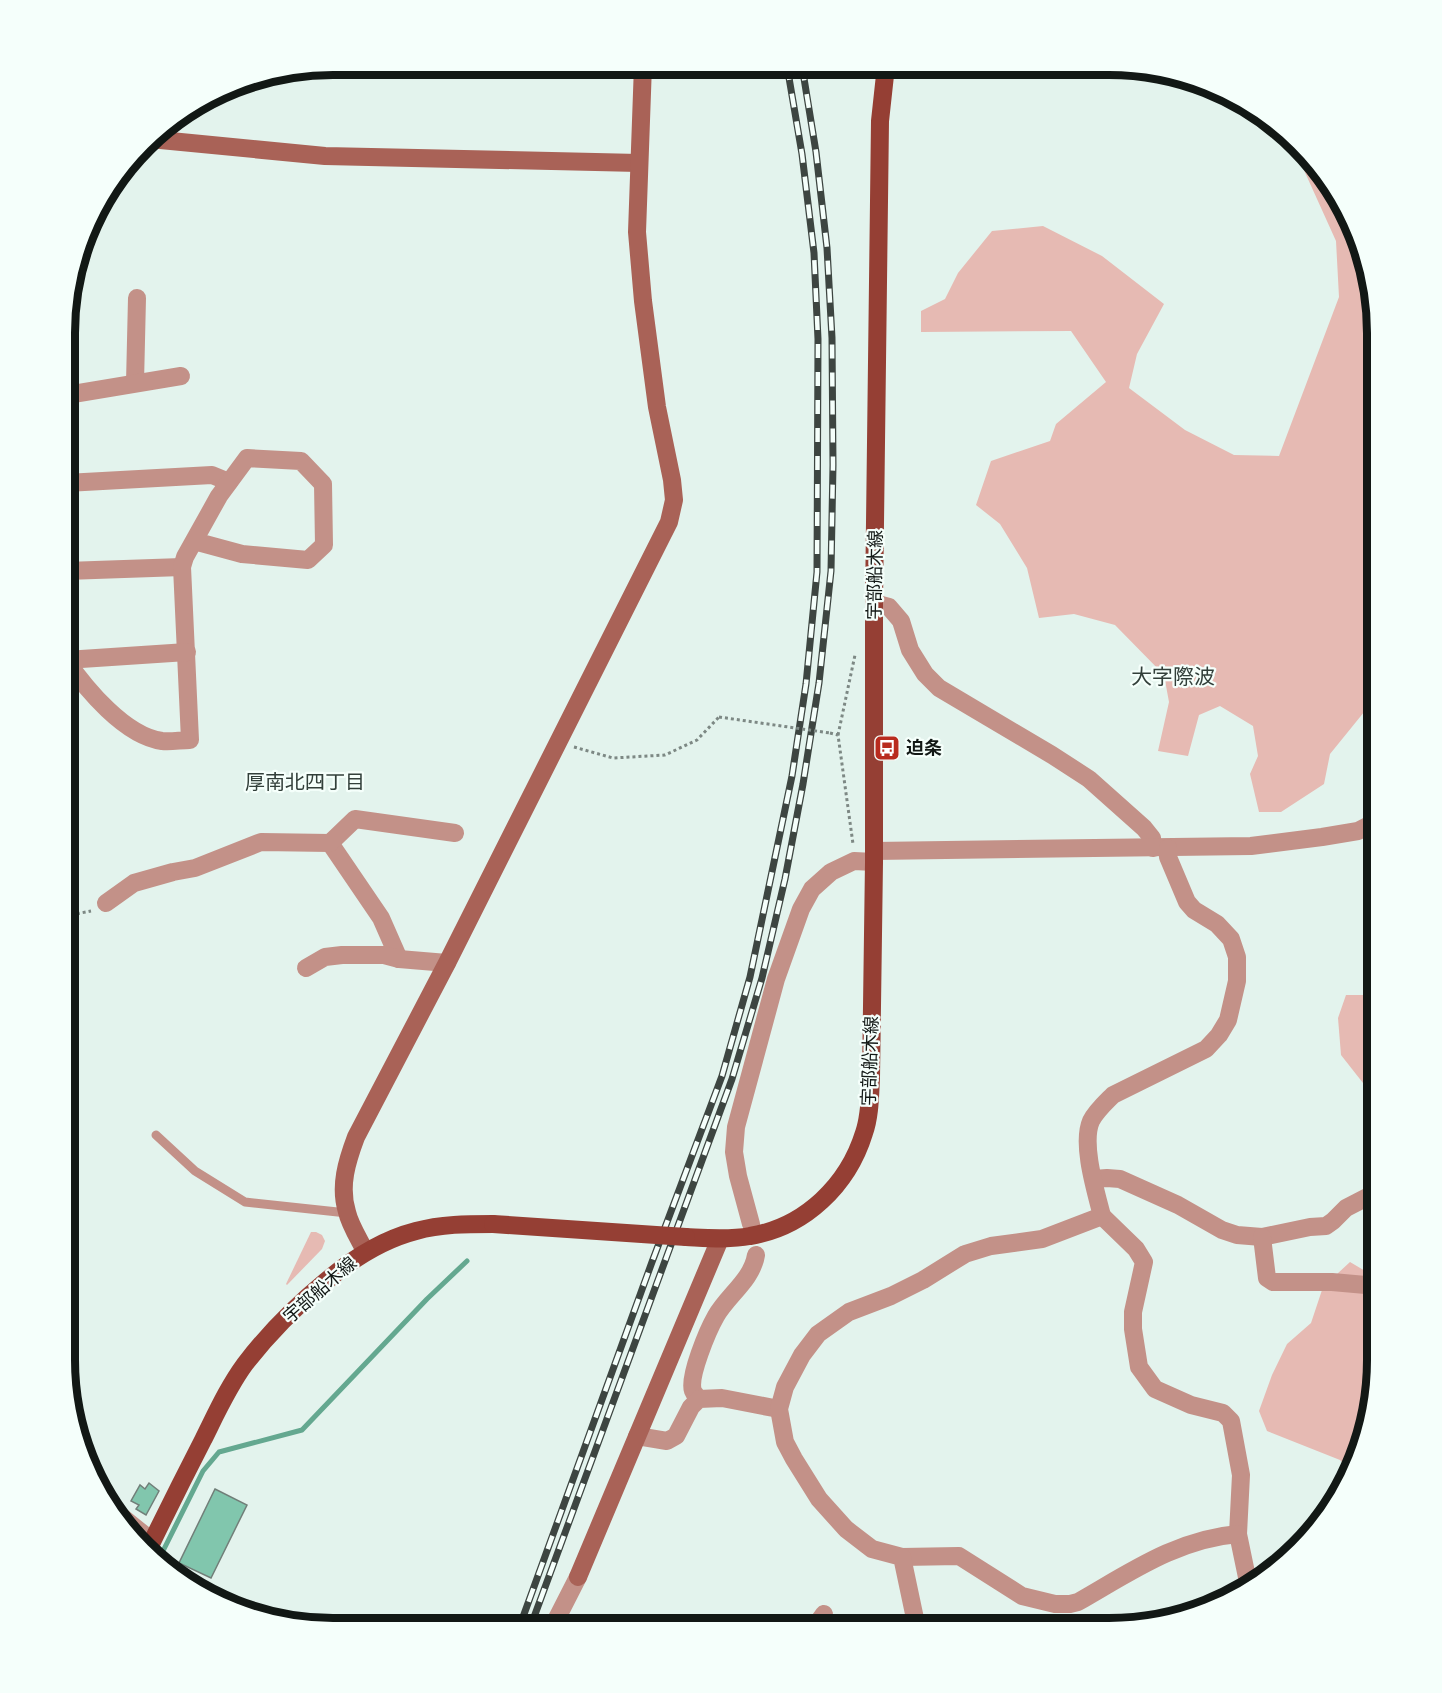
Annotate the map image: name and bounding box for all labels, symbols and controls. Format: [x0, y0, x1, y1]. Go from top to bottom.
street label: 宇部船木線 [862, 530, 889, 620]
district label: 大字際波 [1131, 662, 1215, 692]
bus stop icon: 迫条 [872, 733, 902, 763]
place label: 迫条 [906, 736, 942, 761]
district label: 厚南北四丁目 [245, 769, 365, 797]
street label: 宇部船木線 [856, 1016, 885, 1106]
street label: 宇部船木線 [278, 1251, 362, 1329]

